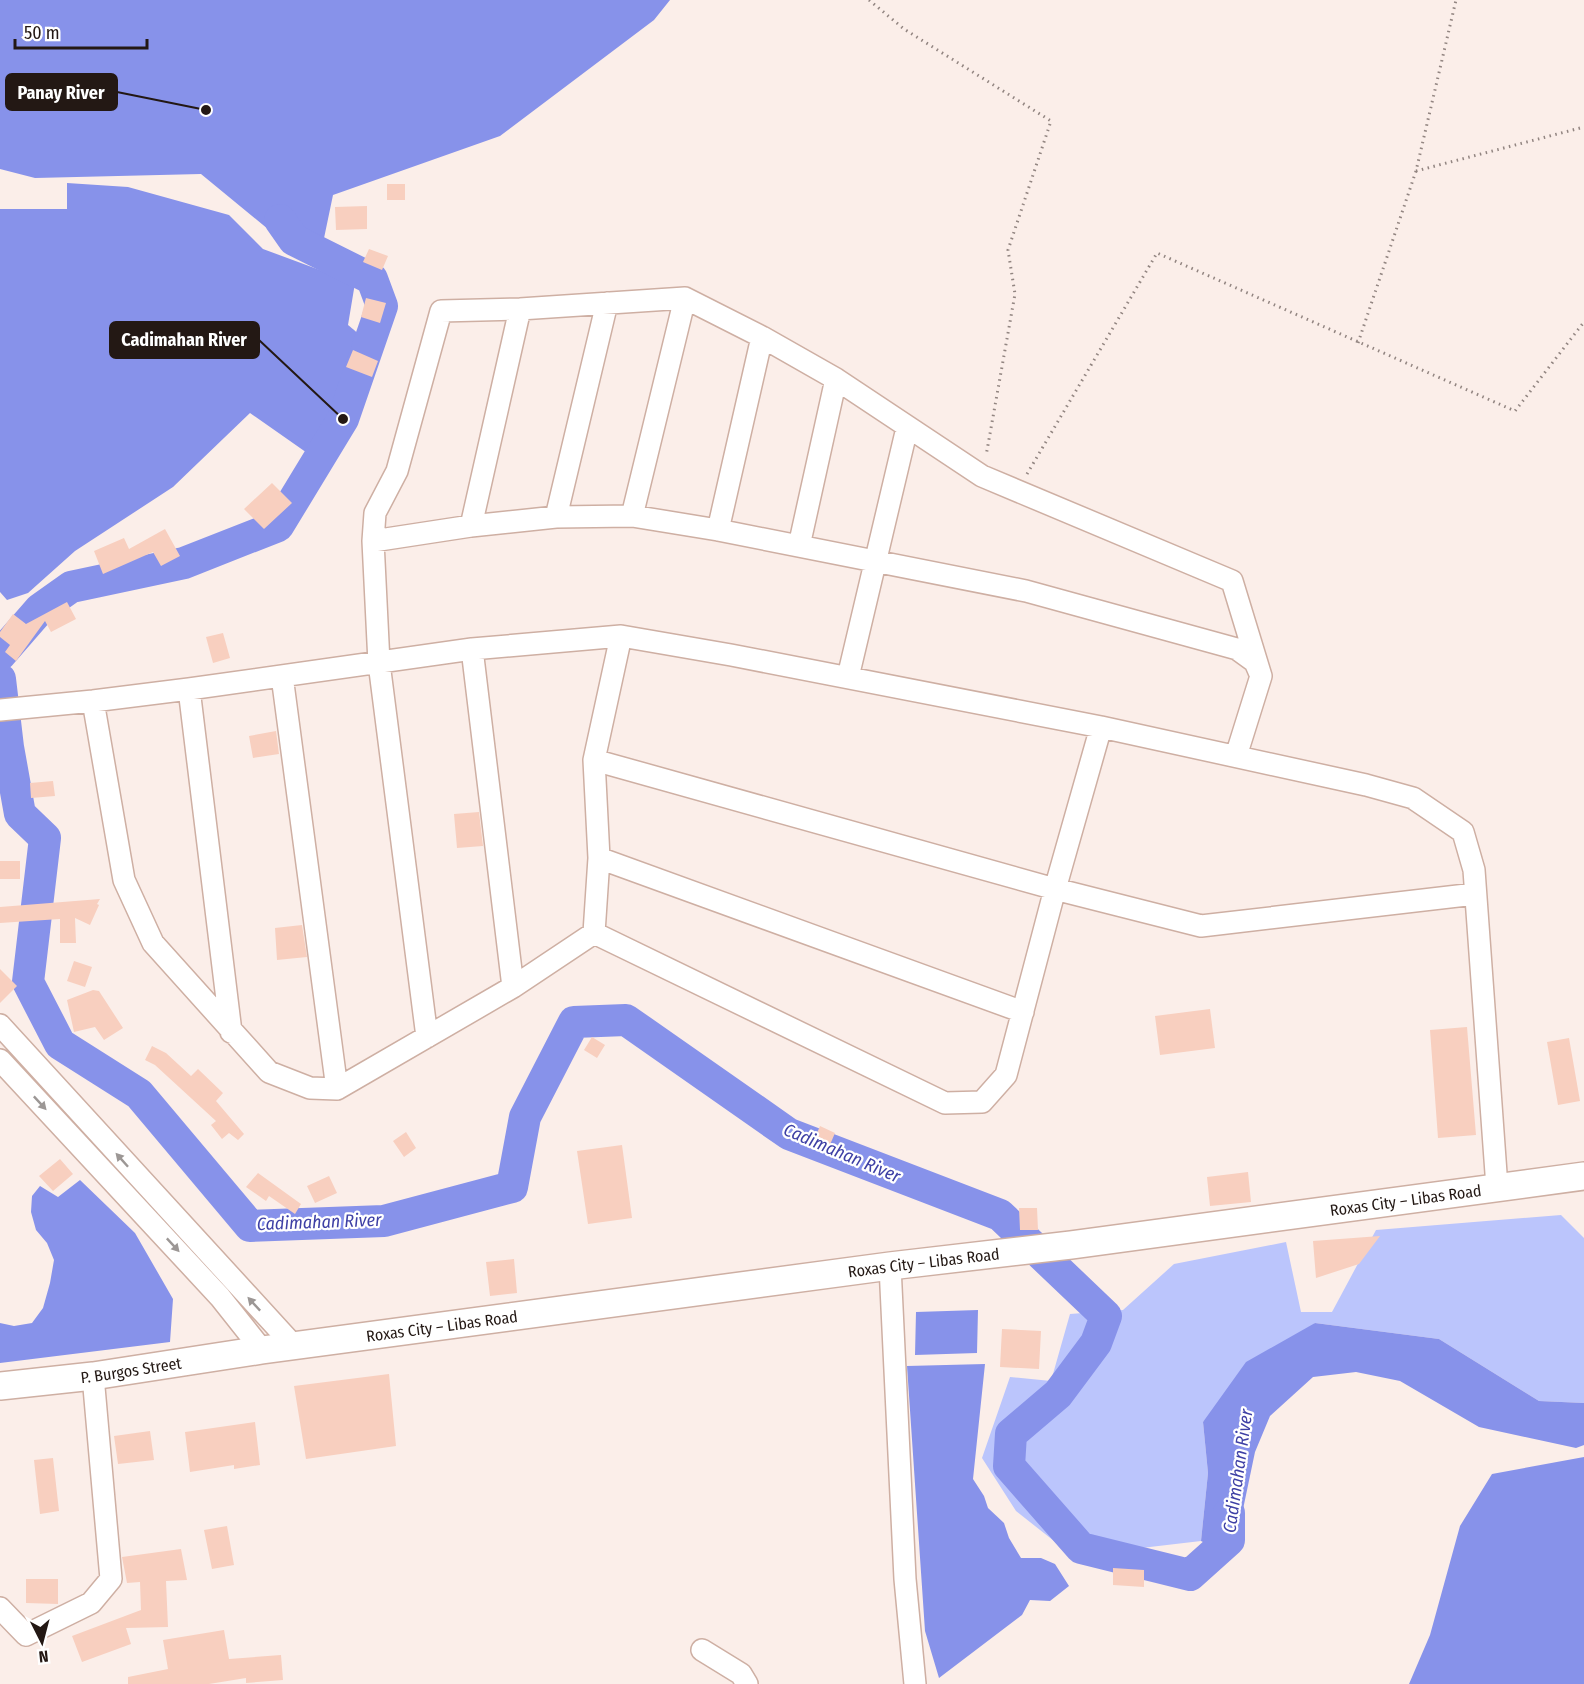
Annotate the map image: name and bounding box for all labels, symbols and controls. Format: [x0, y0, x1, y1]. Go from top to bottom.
scale bar [15, 12, 147, 50]
text: 50 m [24, 22, 60, 44]
callout: Panay River [6, 74, 117, 110]
text: Panay River [17, 82, 105, 104]
callout: Cadimahan River [110, 322, 259, 358]
text: Cadimahan River [121, 329, 247, 351]
one-way arrow [33, 1095, 47, 1110]
water label: Cadimahan River [780, 1119, 904, 1188]
one-way arrow [115, 1152, 129, 1167]
street label: Roxas City – Libas Road [1329, 1180, 1483, 1220]
water label: Cadimahan River [256, 1209, 382, 1235]
one-way arrow [166, 1238, 180, 1253]
street label: Roxas City – Libas Road [847, 1244, 1001, 1281]
one-way arrow [247, 1296, 261, 1311]
street label: Roxas City – Libas Road [365, 1306, 519, 1345]
street label: P. Burgos Street [80, 1353, 184, 1387]
water label: Cadimahan River [1218, 1407, 1258, 1534]
north arrow [12, 1612, 72, 1672]
text: N [38, 1646, 49, 1666]

